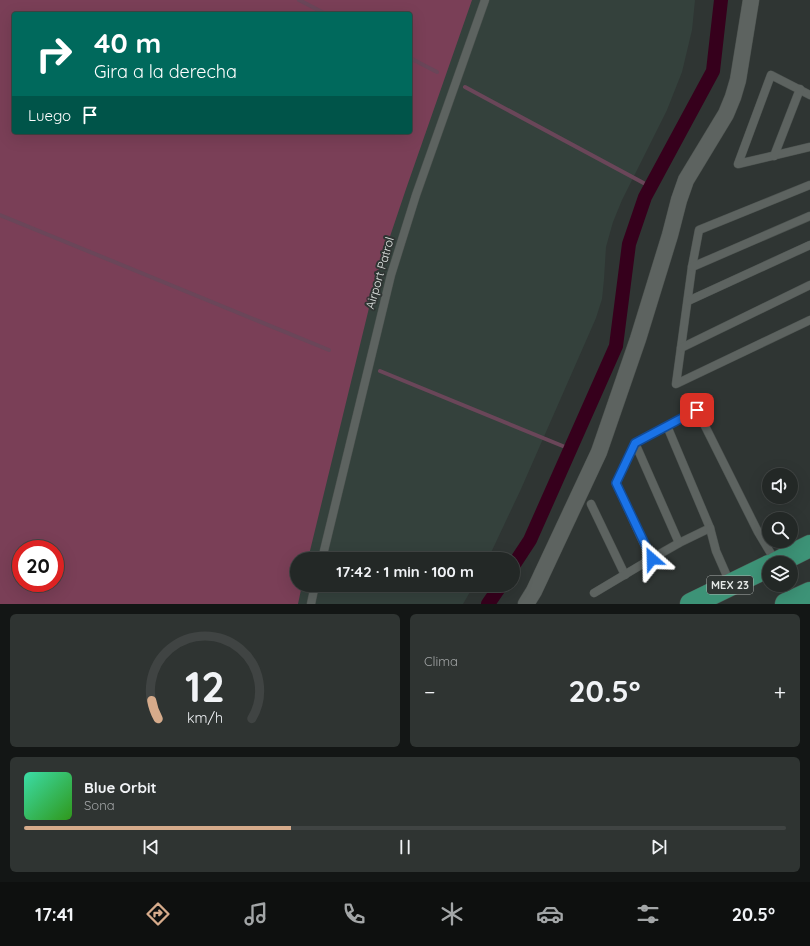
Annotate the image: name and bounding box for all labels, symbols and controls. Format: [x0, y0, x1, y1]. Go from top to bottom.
text: 40 m [94, 25, 161, 60]
icon: right [28, 28, 80, 80]
text: Gira a la derecha [94, 60, 237, 83]
icon: arrive [79, 104, 101, 126]
text: Luego [28, 106, 71, 125]
street label: Airport Patrol [362, 235, 397, 311]
pin [680, 393, 714, 427]
icon: arrive [686, 399, 708, 421]
map controls [762, 468, 798, 592]
button: sound [762, 468, 798, 504]
button: search [762, 512, 798, 548]
position arrow [631, 538, 673, 580]
speed limit sign: 20 [12, 540, 64, 592]
button: layers [762, 556, 798, 592]
text: 17:42 · 1 min · 100 m [336, 562, 474, 581]
road number: MEX 23 [707, 576, 753, 594]
text: Clima [424, 653, 458, 669]
text: 12 [185, 659, 225, 711]
text: 20.5° [569, 672, 641, 710]
text: − [424, 678, 435, 706]
text: + [774, 678, 786, 706]
text: km/h [187, 708, 223, 726]
text: Blue Orbit [84, 778, 157, 797]
text: Sona [84, 797, 115, 813]
icon: previous [140, 836, 162, 858]
icon: pause [394, 836, 416, 858]
icon: next [648, 836, 670, 858]
icon: directions [144, 900, 172, 928]
icon: music [242, 900, 270, 928]
icon: phone [340, 900, 368, 928]
icon: climate [438, 900, 466, 928]
icon: car [536, 900, 564, 928]
icon: filters [634, 900, 662, 928]
text: 17:41 [35, 903, 74, 926]
text: 20.5° [732, 903, 775, 926]

